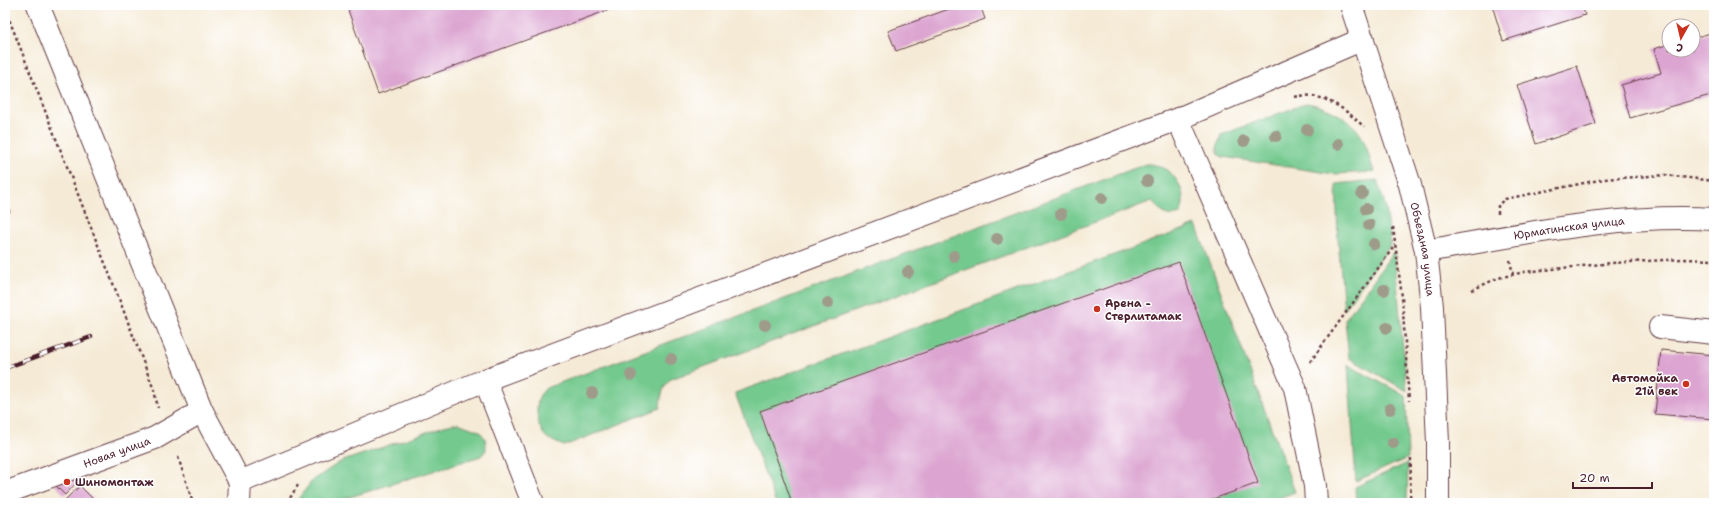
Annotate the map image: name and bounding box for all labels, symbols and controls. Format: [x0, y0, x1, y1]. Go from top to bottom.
north arrow [1661, 18, 1701, 58]
text: С [1675, 39, 1684, 55]
street label: Объездная улица [1407, 200, 1438, 297]
street label: Юрматинская улица [1513, 213, 1625, 243]
place label: Арена - Стерлитамак [1105, 296, 1182, 324]
marker: Арена - Стерлитамак [1092, 304, 1102, 314]
place label: Автомойка 21й век [1612, 371, 1678, 399]
marker: Автомойка 21й век [1681, 379, 1691, 389]
street label: Новая улица [81, 433, 152, 471]
scale bar [1573, 464, 1652, 490]
text: 20 m [1579, 470, 1610, 486]
place label: Шиномонтаж [75, 475, 154, 490]
marker: Шиномонтаж [62, 477, 72, 487]

